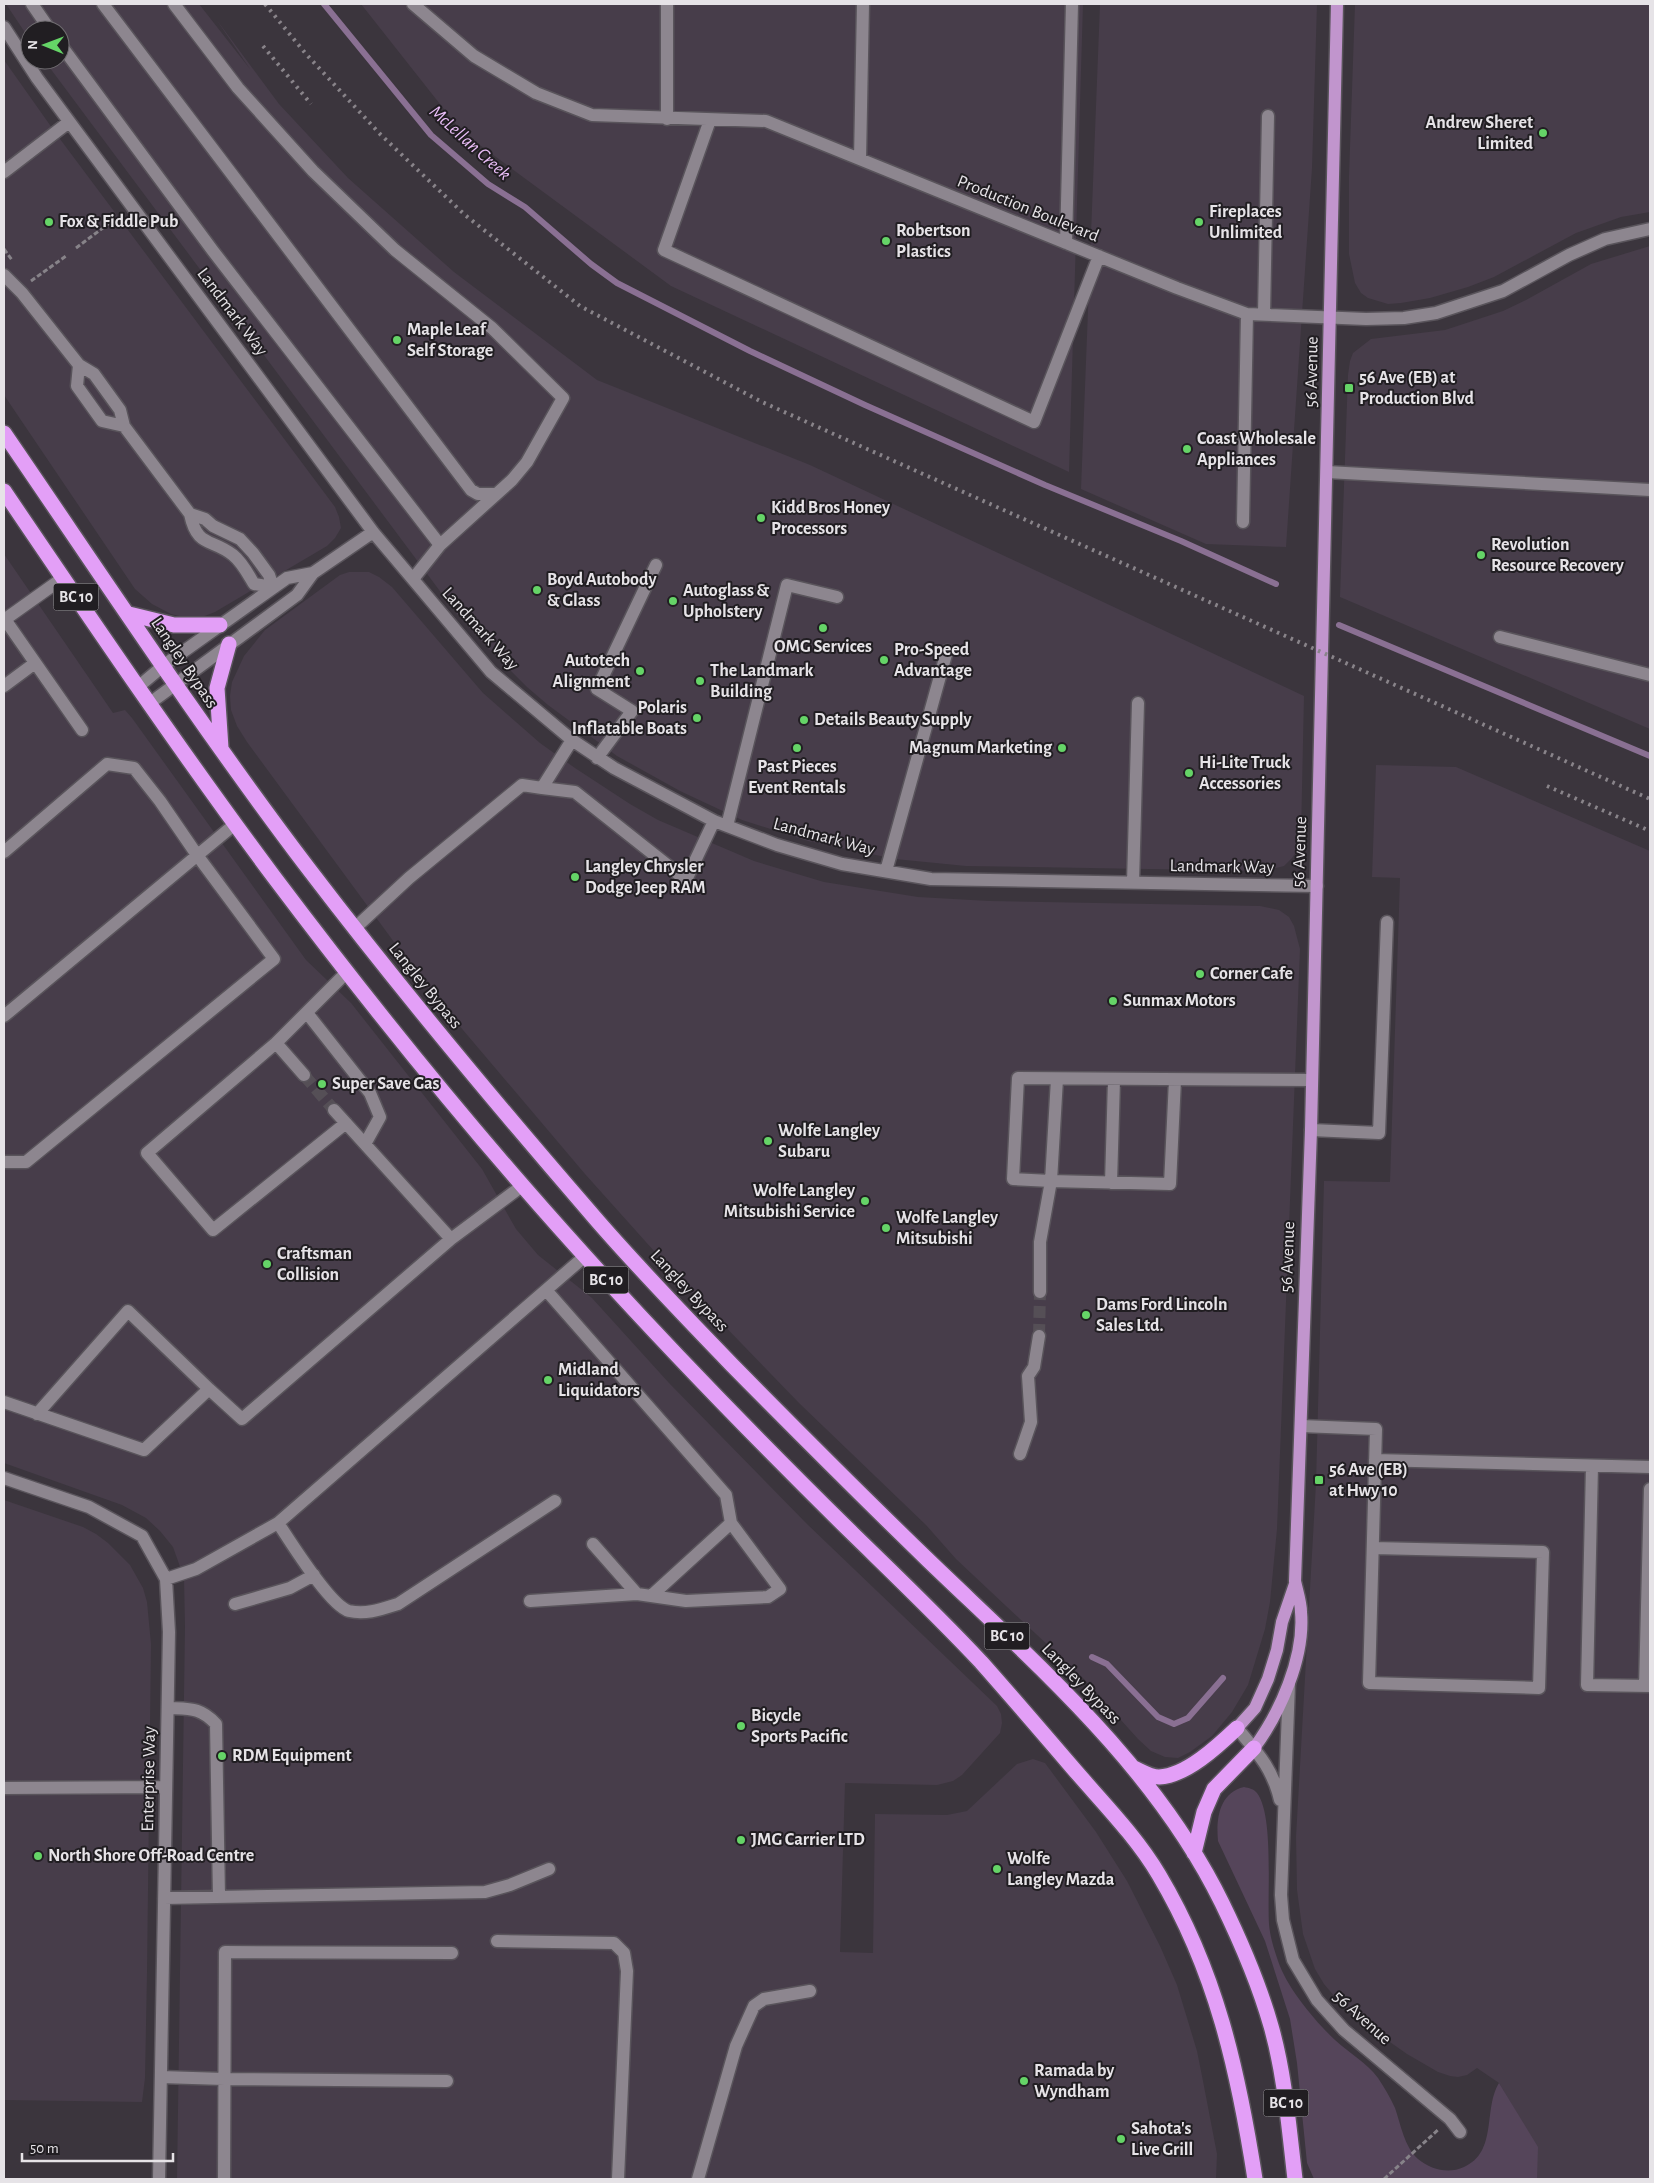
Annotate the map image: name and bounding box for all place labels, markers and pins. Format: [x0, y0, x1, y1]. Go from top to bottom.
place label: Andrew Sheret Limited [1425, 114, 1534, 153]
marker: Andrew Sheret Limited [1537, 127, 1549, 139]
place label: Fireplaces Unlimited [1209, 203, 1283, 242]
place label: Fox & Fiddle Pub [59, 213, 178, 231]
marker: Fox & Fiddle Pub [43, 216, 55, 228]
marker: Fireplaces Unlimited [1193, 216, 1205, 228]
place label: Robertson Plastics [896, 222, 970, 261]
marker: Robertson Plastics [880, 235, 892, 247]
place label: Maple Leaf Self Storage [407, 321, 493, 360]
marker: Maple Leaf Self Storage [391, 334, 403, 346]
place label: 56 Ave (EB) at Production Blvd [1359, 369, 1475, 408]
marker: 56 Ave (EB) at Production Blvd [1343, 382, 1355, 394]
place label: Coast Wholesale Appliances [1197, 430, 1316, 469]
marker: Coast Wholesale Appliances [1181, 443, 1193, 455]
place label: Kidd Bros Honey Processors [771, 499, 891, 538]
marker: Kidd Bros Honey Processors [755, 512, 767, 524]
place label: Revolution Resource Recovery [1491, 536, 1625, 575]
marker: Revolution Resource Recovery [1475, 549, 1487, 561]
place label: Boyd Autobody & Glass [547, 571, 657, 610]
place label: Autoglass & Upholstery [683, 582, 770, 621]
marker: Boyd Autobody & Glass [531, 584, 543, 596]
marker: Autoglass & Upholstery [667, 595, 679, 607]
marker: OMG Services [817, 622, 829, 634]
place label: OMG Services [774, 638, 872, 656]
place label: Pro-Speed Advantage [894, 641, 972, 680]
place label: Autotech Alignment [553, 652, 630, 691]
marker: Pro-Speed Advantage [878, 654, 890, 666]
place label: The Landmark Building [710, 662, 813, 701]
marker: Autotech Alignment [634, 665, 646, 677]
marker: The Landmark Building [694, 675, 706, 687]
place label: Polaris Inflatable Boats [572, 699, 687, 738]
place label: Details Beauty Supply [814, 711, 972, 729]
marker: Polaris Inflatable Boats [691, 712, 703, 724]
marker: Details Beauty Supply [798, 714, 810, 726]
place label: Magnum Marketing [909, 739, 1053, 757]
marker: Past Pieces Event Rentals [791, 742, 803, 754]
marker: Magnum Marketing [1056, 742, 1068, 754]
place label: Hi-Lite Truck Accessories [1199, 754, 1290, 793]
place label: Past Pieces Event Rentals [748, 758, 846, 797]
marker: Hi-Lite Truck Accessories [1183, 767, 1195, 779]
place label: Langley Chrysler Dodge Jeep RAM [585, 858, 706, 897]
marker: Langley Chrysler Dodge Jeep RAM [569, 871, 581, 883]
place label: Corner Cafe [1210, 965, 1293, 983]
marker: Corner Cafe [1194, 968, 1206, 980]
place label: Sunmax Motors [1123, 992, 1236, 1010]
marker: Sunmax Motors [1107, 995, 1119, 1007]
place label: Super Save Gas [332, 1075, 440, 1093]
marker: Super Save Gas [316, 1078, 328, 1090]
place label: Wolfe Langley Subaru [778, 1122, 881, 1161]
marker: Wolfe Langley Subaru [762, 1135, 774, 1147]
place label: Wolfe Langley Mitsubishi Service [724, 1182, 856, 1221]
marker: Wolfe Langley Mitsubishi Service [859, 1195, 871, 1207]
place label: Wolfe Langley Mitsubishi [896, 1209, 999, 1248]
marker: Wolfe Langley Mitsubishi [880, 1222, 892, 1234]
place label: Craftsman Collision [277, 1245, 352, 1284]
marker: Craftsman Collision [261, 1258, 273, 1270]
place label: Dams Ford Lincoln Sales Ltd. [1096, 1296, 1228, 1335]
marker: Dams Ford Lincoln Sales Ltd. [1080, 1309, 1092, 1321]
place label: Midland Liquidators [558, 1361, 640, 1400]
marker: Midland Liquidators [542, 1374, 554, 1386]
place label: 56 Ave (EB) at Hwy 10 [1329, 1461, 1408, 1500]
marker: 56 Ave (EB) at Hwy 10 [1313, 1474, 1325, 1486]
place label: Bicycle Sports Pacific [751, 1707, 848, 1746]
marker: Bicycle Sports Pacific [735, 1720, 747, 1732]
place label: RDM Equipment [232, 1747, 352, 1765]
marker: RDM Equipment [216, 1750, 228, 1762]
place label: JMG Carrier LTD [751, 1831, 865, 1849]
marker: JMG Carrier LTD [735, 1834, 747, 1846]
place label: North Shore Off-Road Centre [48, 1847, 254, 1865]
marker: North Shore Off-Road Centre [32, 1850, 44, 1862]
place label: Wolfe Langley Mazda [1007, 1850, 1115, 1889]
marker: Wolfe Langley Mazda [991, 1863, 1003, 1875]
place label: Ramada by Wyndham [1034, 2062, 1115, 2101]
marker: Ramada by Wyndham [1018, 2075, 1030, 2087]
place label: Sahota's Live Grill [1131, 2120, 1193, 2159]
marker: Sahota's Live Grill [1115, 2133, 1127, 2145]

